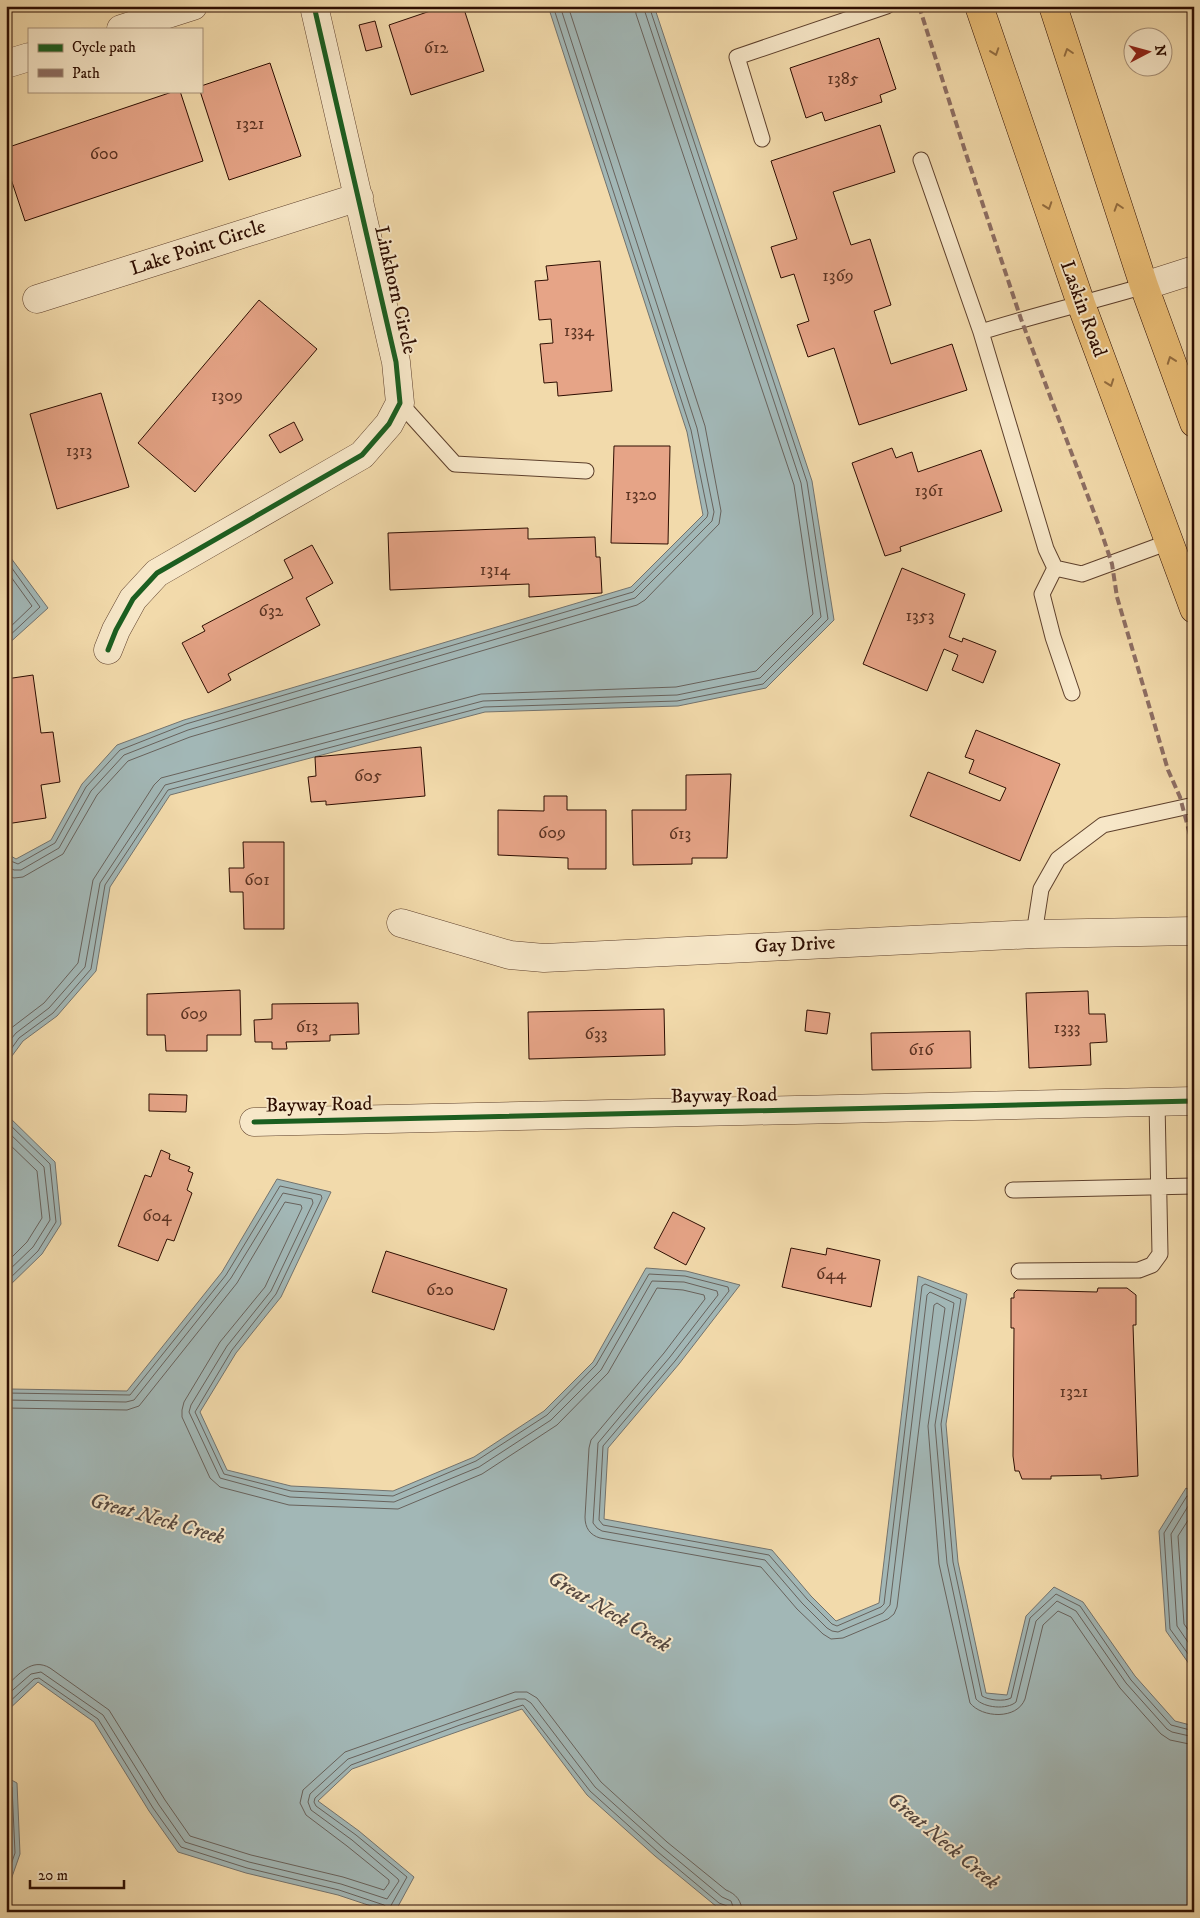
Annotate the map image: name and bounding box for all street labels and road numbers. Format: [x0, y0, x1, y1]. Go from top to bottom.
street label: Lake Point Circle [127, 214, 269, 282]
street label: Linkhorn Circle [368, 223, 422, 357]
street label: Laskin Road [1054, 257, 1112, 361]
street label: Gay Drive [754, 930, 836, 960]
street label: Bayway Road [670, 1083, 778, 1109]
street label: Bayway Road [265, 1092, 373, 1118]

